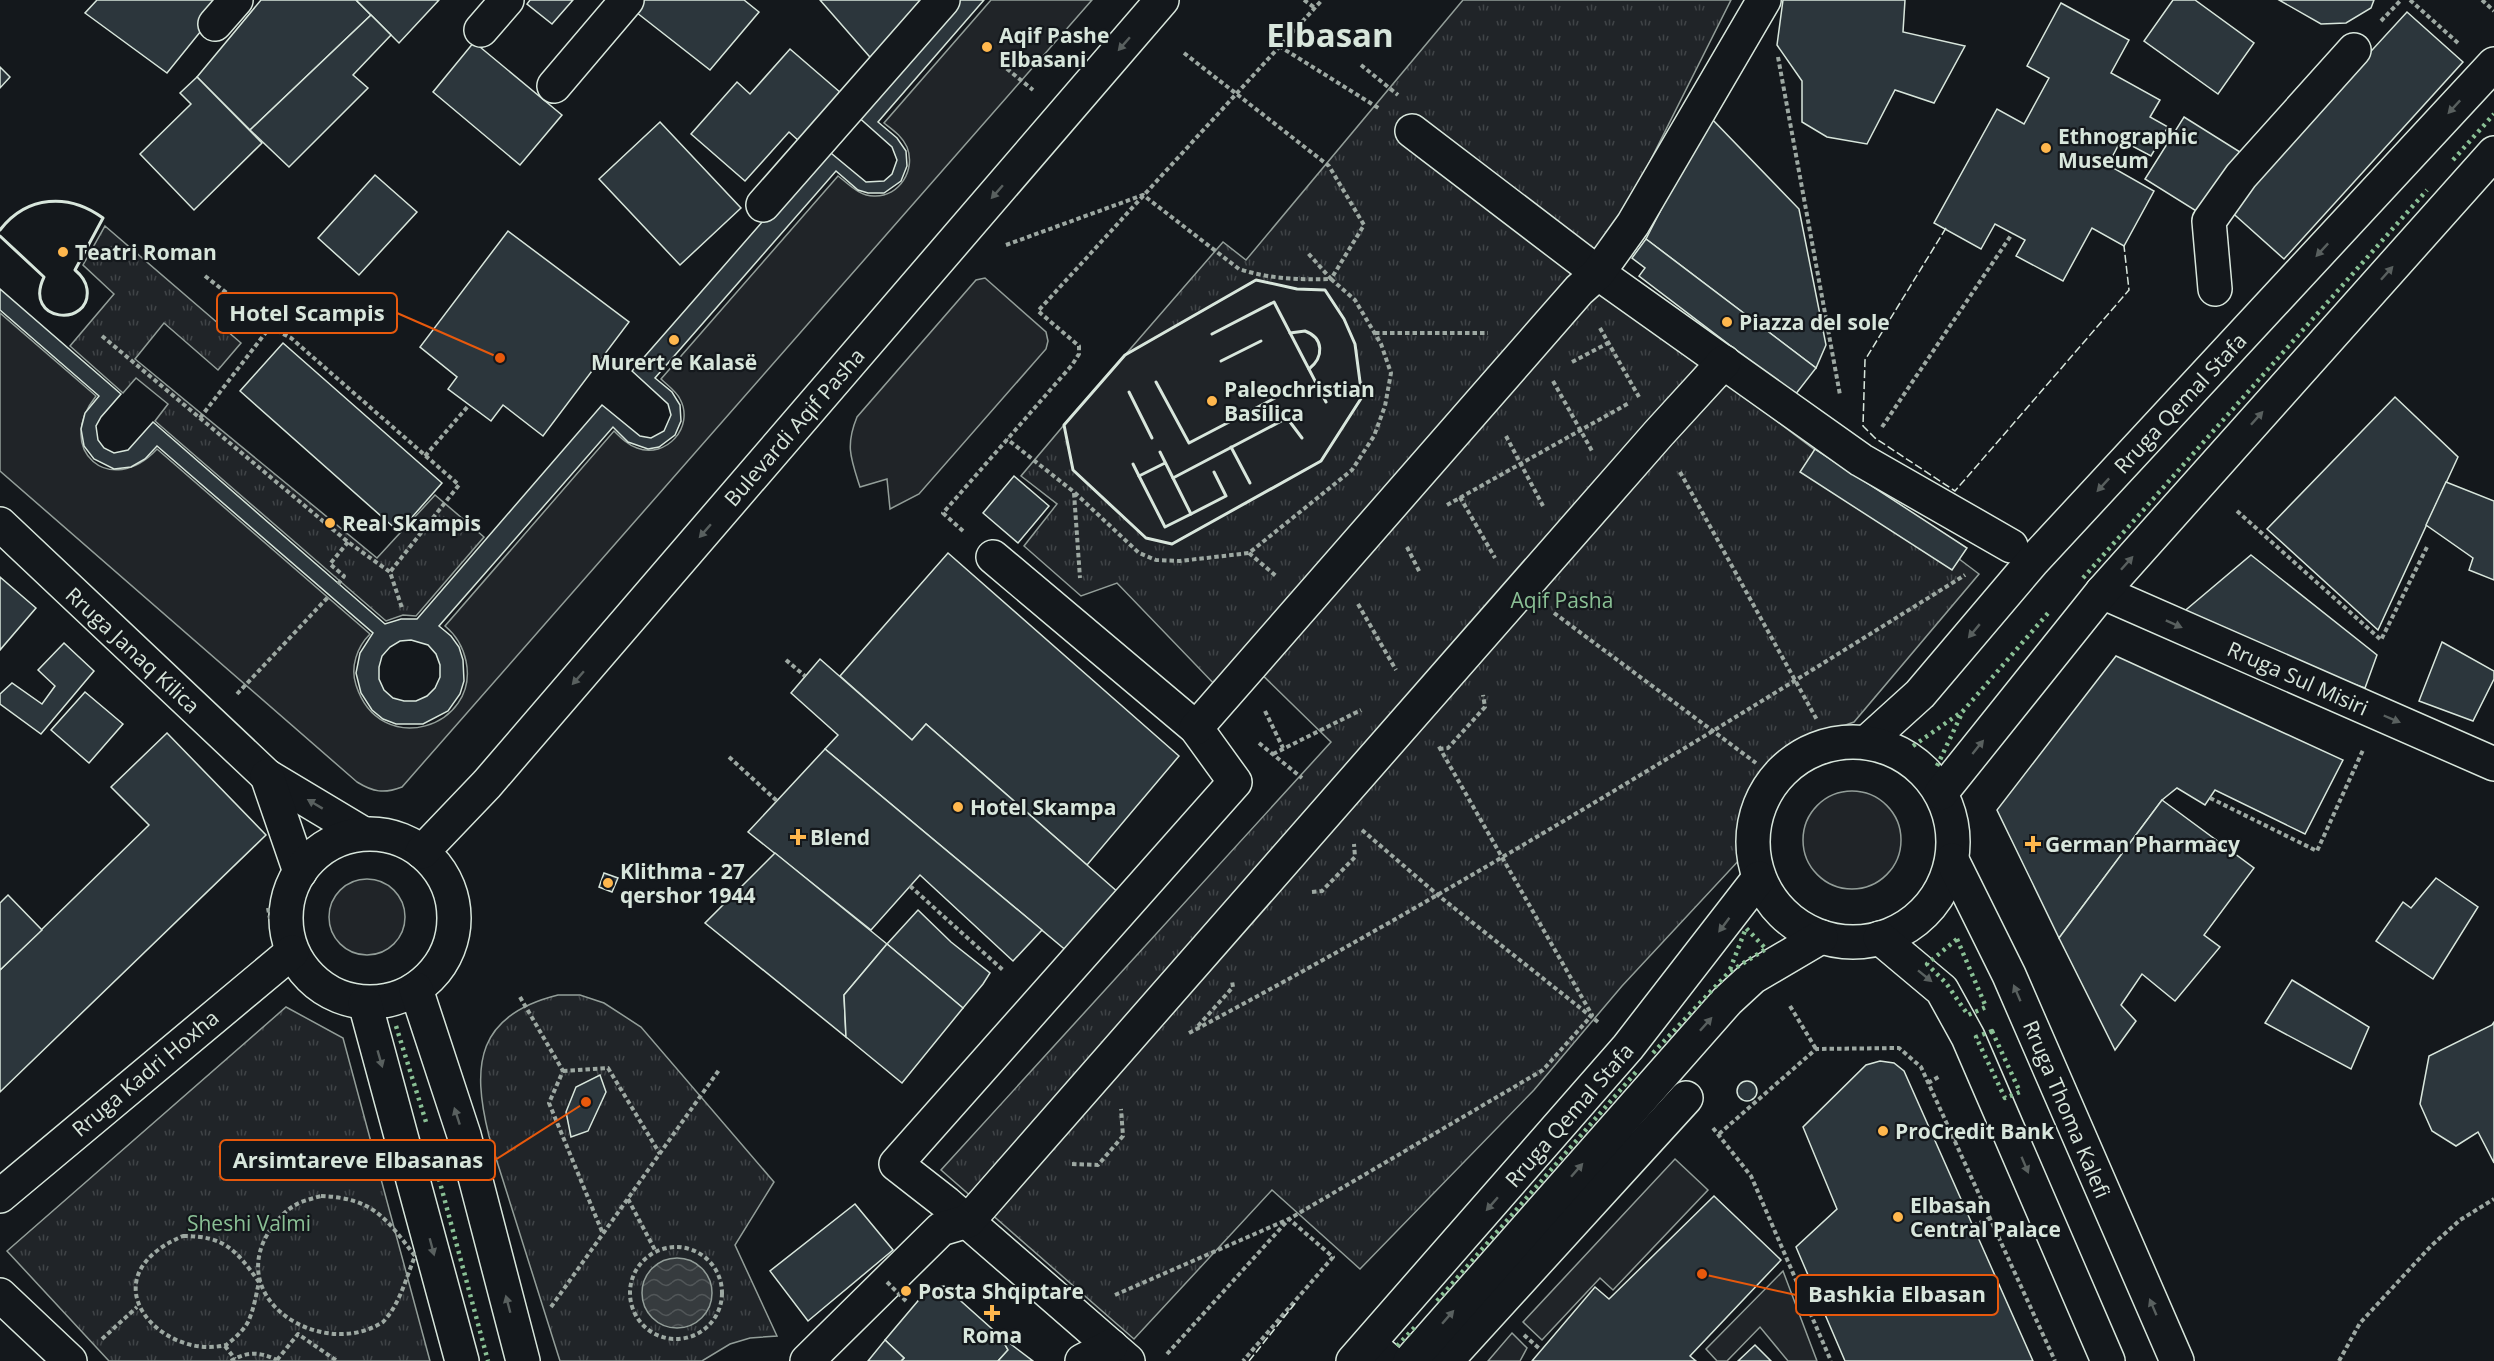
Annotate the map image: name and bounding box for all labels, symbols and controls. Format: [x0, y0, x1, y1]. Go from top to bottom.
district label: Elbasan [1266, 12, 1394, 57]
place label: Aqif Pashe Elbasani [999, 21, 1109, 73]
one-way arrow [1118, 36, 1131, 51]
marker: Aqif Pashe Elbasani [980, 40, 994, 54]
one-way arrow [2448, 100, 2462, 114]
place label: Ethnographic Museum [2058, 122, 2198, 174]
marker: Ethnographic Museum [2039, 141, 2053, 155]
one-way arrow [991, 184, 1004, 199]
place label: Teatri Roman [75, 238, 217, 266]
one-way arrow [2316, 242, 2329, 257]
marker: Teatri Roman [56, 245, 70, 259]
one-way arrow [2380, 265, 2394, 280]
callout: Hotel Scampis [217, 293, 397, 333]
text: Hotel Scampis [229, 297, 385, 327]
place label: Piazza del sole [1739, 308, 1890, 336]
marker: Piazza del sole [1720, 315, 1734, 329]
street label: Rruga Qemal Stafa [2108, 327, 2252, 479]
marker: Murert e Kalasë [667, 333, 681, 347]
street label: Bulevardi Aqif Pasha [718, 342, 870, 512]
place label: Murert e Kalasë [591, 348, 757, 376]
place label: Paleochristian Basilica [1224, 375, 1375, 427]
marker: Paleochristian Basilica [1205, 394, 1219, 408]
one-way arrow [2250, 411, 2263, 426]
one-way arrow [2097, 477, 2110, 492]
place label: Real Skampis [342, 509, 481, 537]
marker: Real Skampis [323, 516, 337, 530]
one-way arrow [699, 523, 712, 538]
one-way arrow [2120, 556, 2133, 571]
street label: Rruga Janaq Kilica [60, 581, 206, 719]
park label: Aqif Pasha [1511, 586, 1613, 614]
one-way arrow [2166, 619, 2184, 629]
one-way arrow [1967, 623, 1980, 639]
street label: Rruga Sul Misiri [2223, 634, 2373, 722]
one-way arrow [571, 671, 585, 686]
one-way arrow [2383, 714, 2401, 724]
one-way arrow [1971, 739, 1984, 755]
place label: Hotel Skampa [970, 793, 1116, 821]
one-way arrow [307, 799, 323, 810]
marker: Hotel Skampa [951, 800, 965, 814]
place label: Blend [810, 823, 870, 851]
marker: Blend [791, 830, 805, 844]
place label: German Pharmacy [2045, 830, 2240, 858]
marker: German Pharmacy [2026, 837, 2040, 851]
place label: Klithma - 27 qershor 1944 [620, 857, 756, 909]
marker: Klithma - 27 qershor 1944 [601, 876, 615, 890]
one-way arrow [1718, 916, 1730, 932]
one-way arrow [1917, 969, 1933, 982]
one-way arrow [2012, 984, 2022, 1002]
street label: Rruga Kadri Hoxha [66, 1003, 224, 1143]
street label: Rruga Thoma Kalefi [2017, 1016, 2117, 1202]
one-way arrow [1699, 1017, 1712, 1032]
street label: Rruga Qemal Stafa [1499, 1037, 1639, 1193]
one-way arrow [376, 1050, 386, 1068]
one-way arrow [452, 1107, 462, 1125]
place label: ProCredit Bank [1895, 1117, 2055, 1145]
marker: ProCredit Bank [1876, 1124, 1890, 1138]
callout: Arsimtareve Elbasanas [220, 1140, 495, 1180]
text: Arsimtareve Elbasanas [233, 1144, 483, 1174]
one-way arrow [2020, 1156, 2029, 1173]
one-way arrow [1570, 1163, 1584, 1178]
place label: Elbasan Central Palace [1910, 1191, 2061, 1243]
one-way arrow [1486, 1196, 1499, 1211]
park label: Sheshi Valmi [187, 1209, 311, 1237]
marker: Elbasan Central Palace [1891, 1210, 1905, 1224]
one-way arrow [427, 1238, 437, 1256]
callout: Bashkia Elbasan [1796, 1275, 1998, 1315]
place label: Posta Shqiptare [918, 1277, 1084, 1305]
text: Bashkia Elbasan [1808, 1278, 1986, 1308]
marker: Posta Shqiptare [899, 1284, 913, 1298]
one-way arrow [503, 1295, 512, 1313]
one-way arrow [2148, 1298, 2158, 1316]
marker: Roma [985, 1306, 999, 1320]
one-way arrow [1442, 1309, 1455, 1325]
place label: Roma [962, 1321, 1022, 1349]

